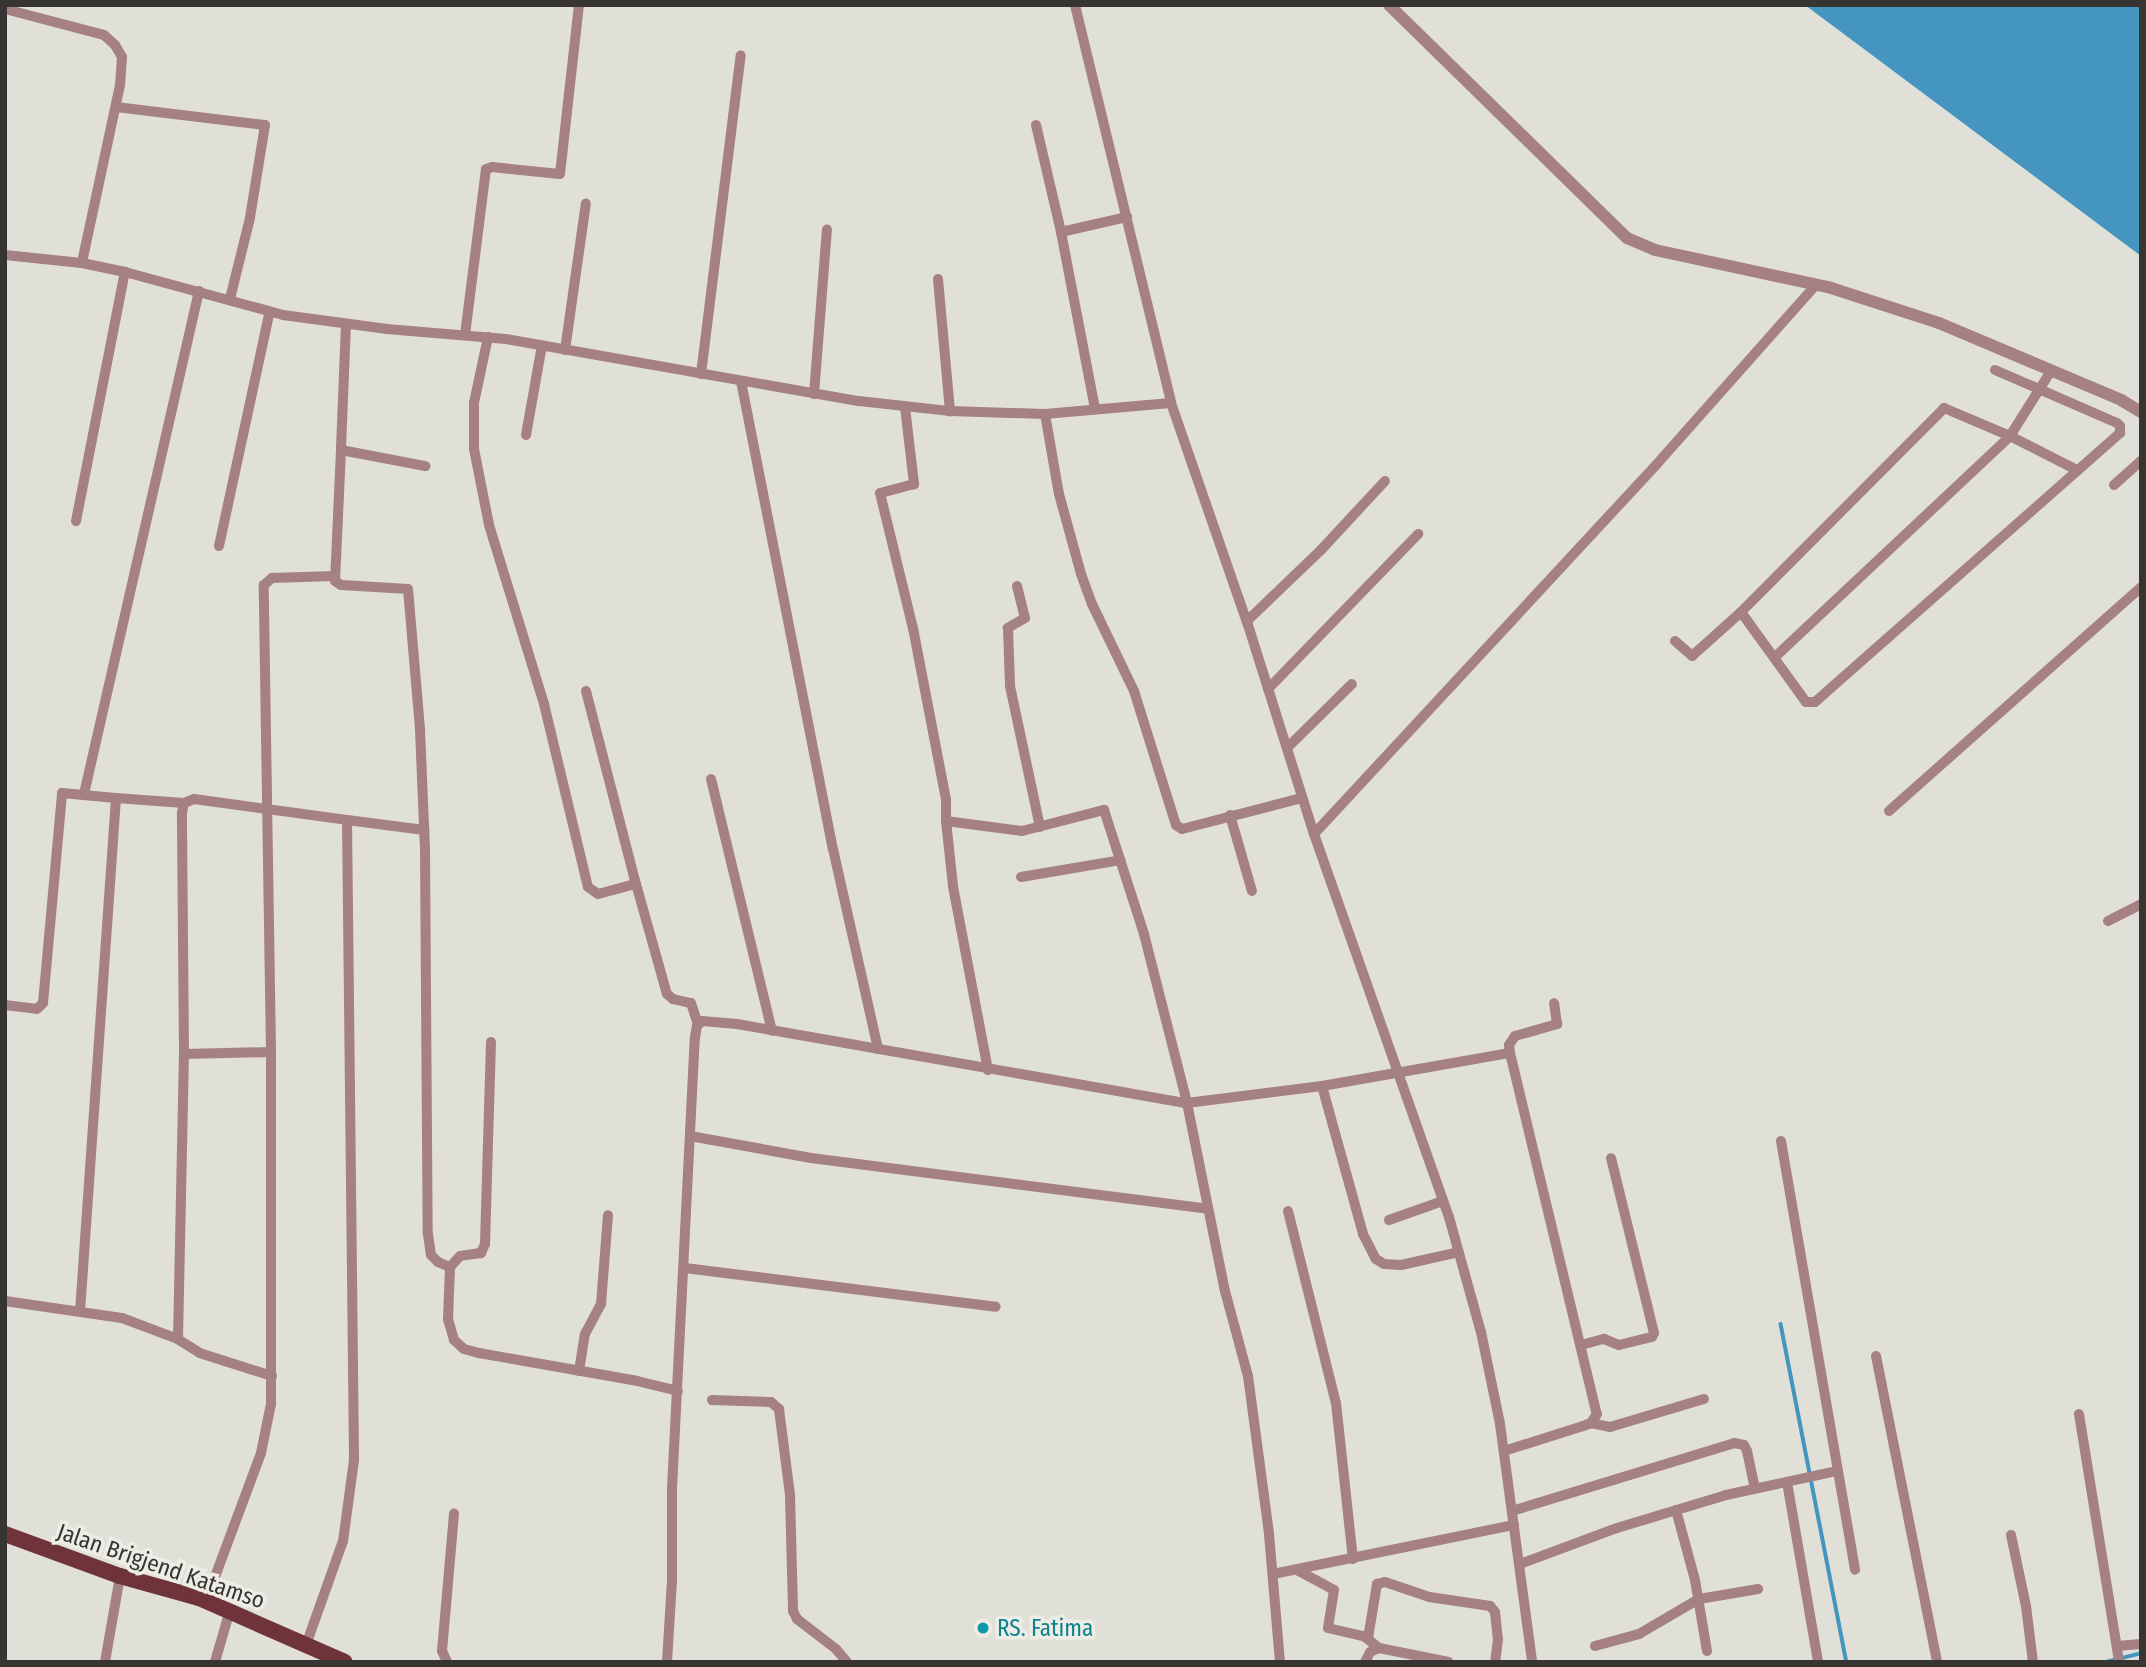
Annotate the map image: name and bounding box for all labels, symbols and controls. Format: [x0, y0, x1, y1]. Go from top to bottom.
street label: Jalan Brigjend Katamso [54, 1517, 268, 1615]
place label: RS. Fatima [997, 1614, 1093, 1642]
marker: RS. Fatima [975, 1620, 991, 1636]

